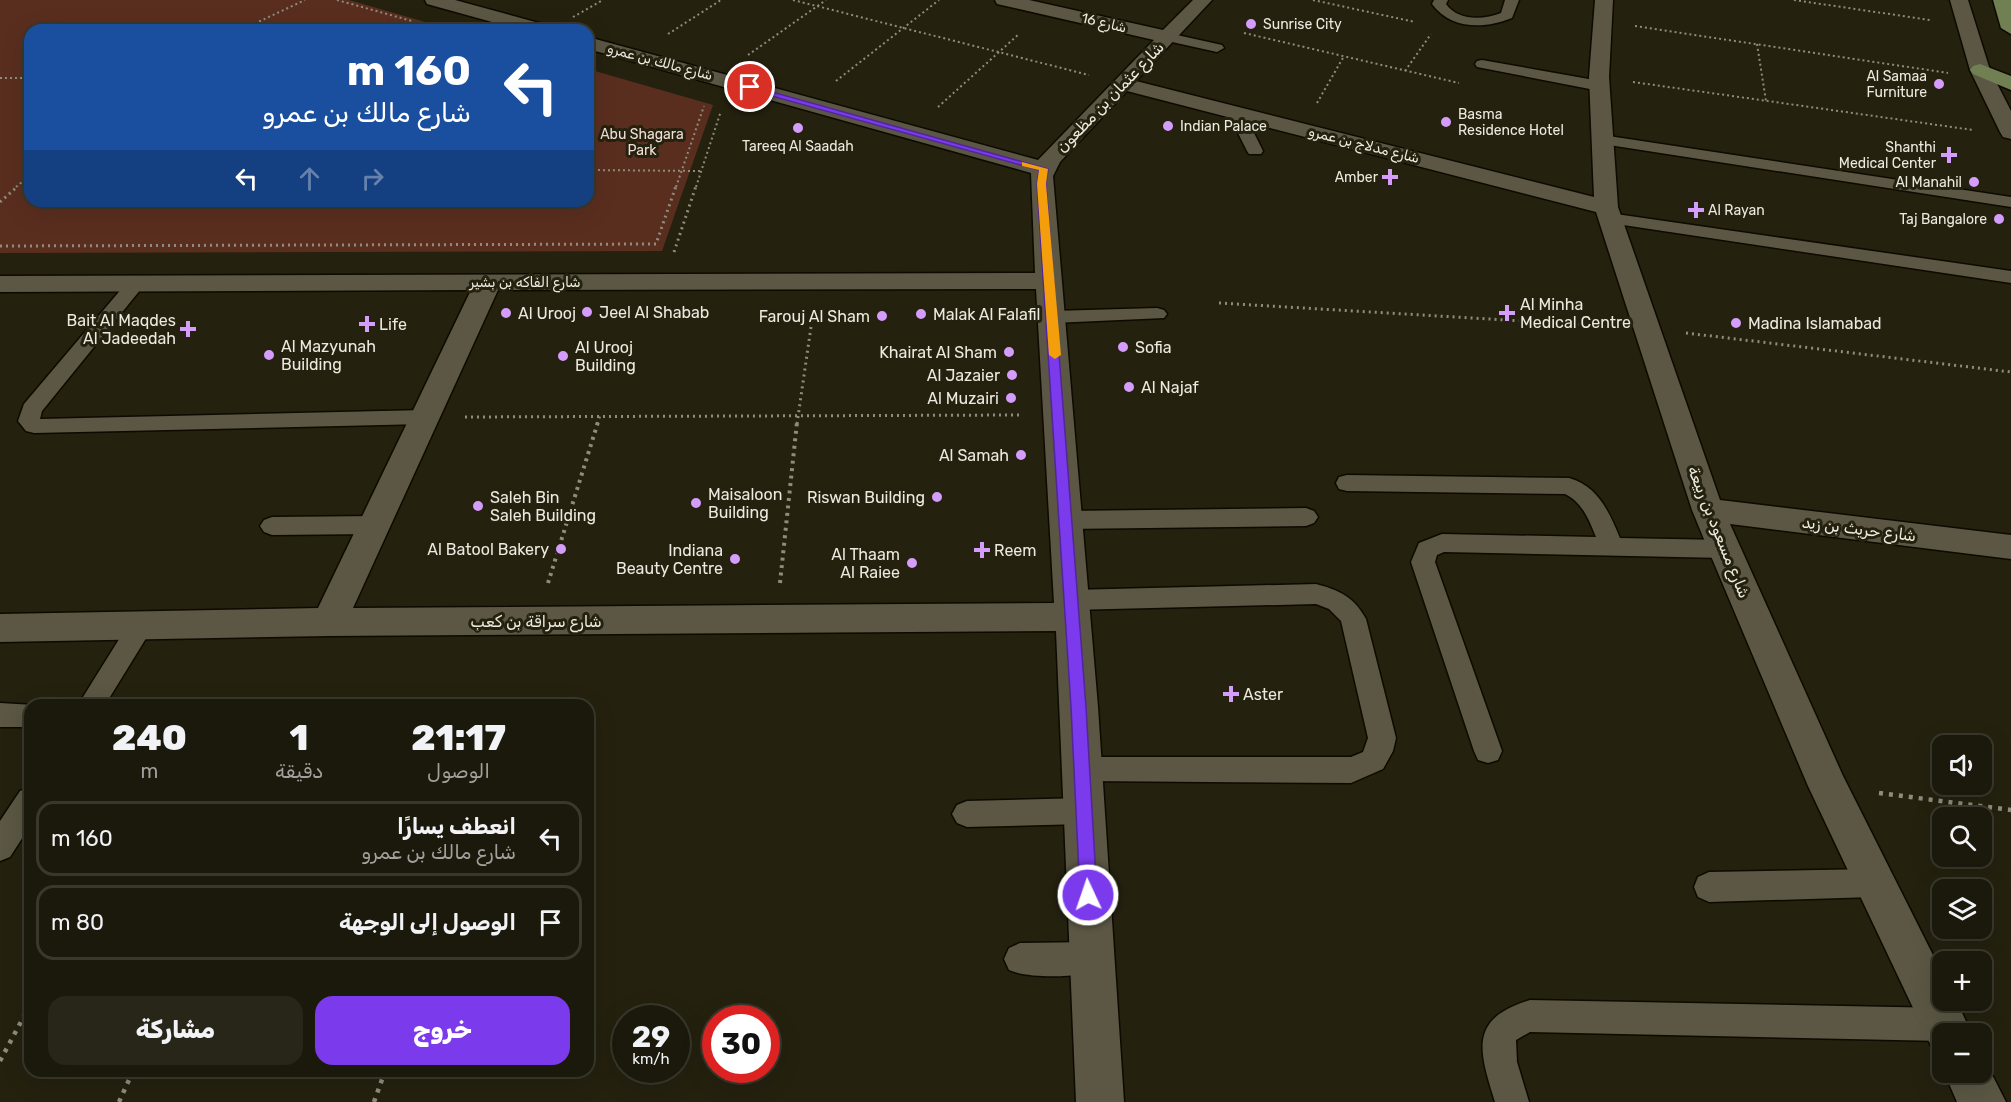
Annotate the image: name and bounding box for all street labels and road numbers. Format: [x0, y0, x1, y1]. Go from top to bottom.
street label: شارع 16 [1079, 10, 1128, 38]
street label: شارع عثمان بن مظعون [1052, 38, 1169, 158]
street label: شارع مالك بن عمرو [605, 40, 714, 86]
street label: شارع مدلاج بن عمرو [1306, 123, 1421, 169]
street label: شارع الفاكه بن بشير [468, 274, 581, 293]
street label: شارع مسعود بن ربيعة [1682, 463, 1754, 602]
street label: شارع حريث بن زيد [1800, 513, 1917, 547]
street label: شارع سراقة بن كعب [470, 612, 602, 633]

